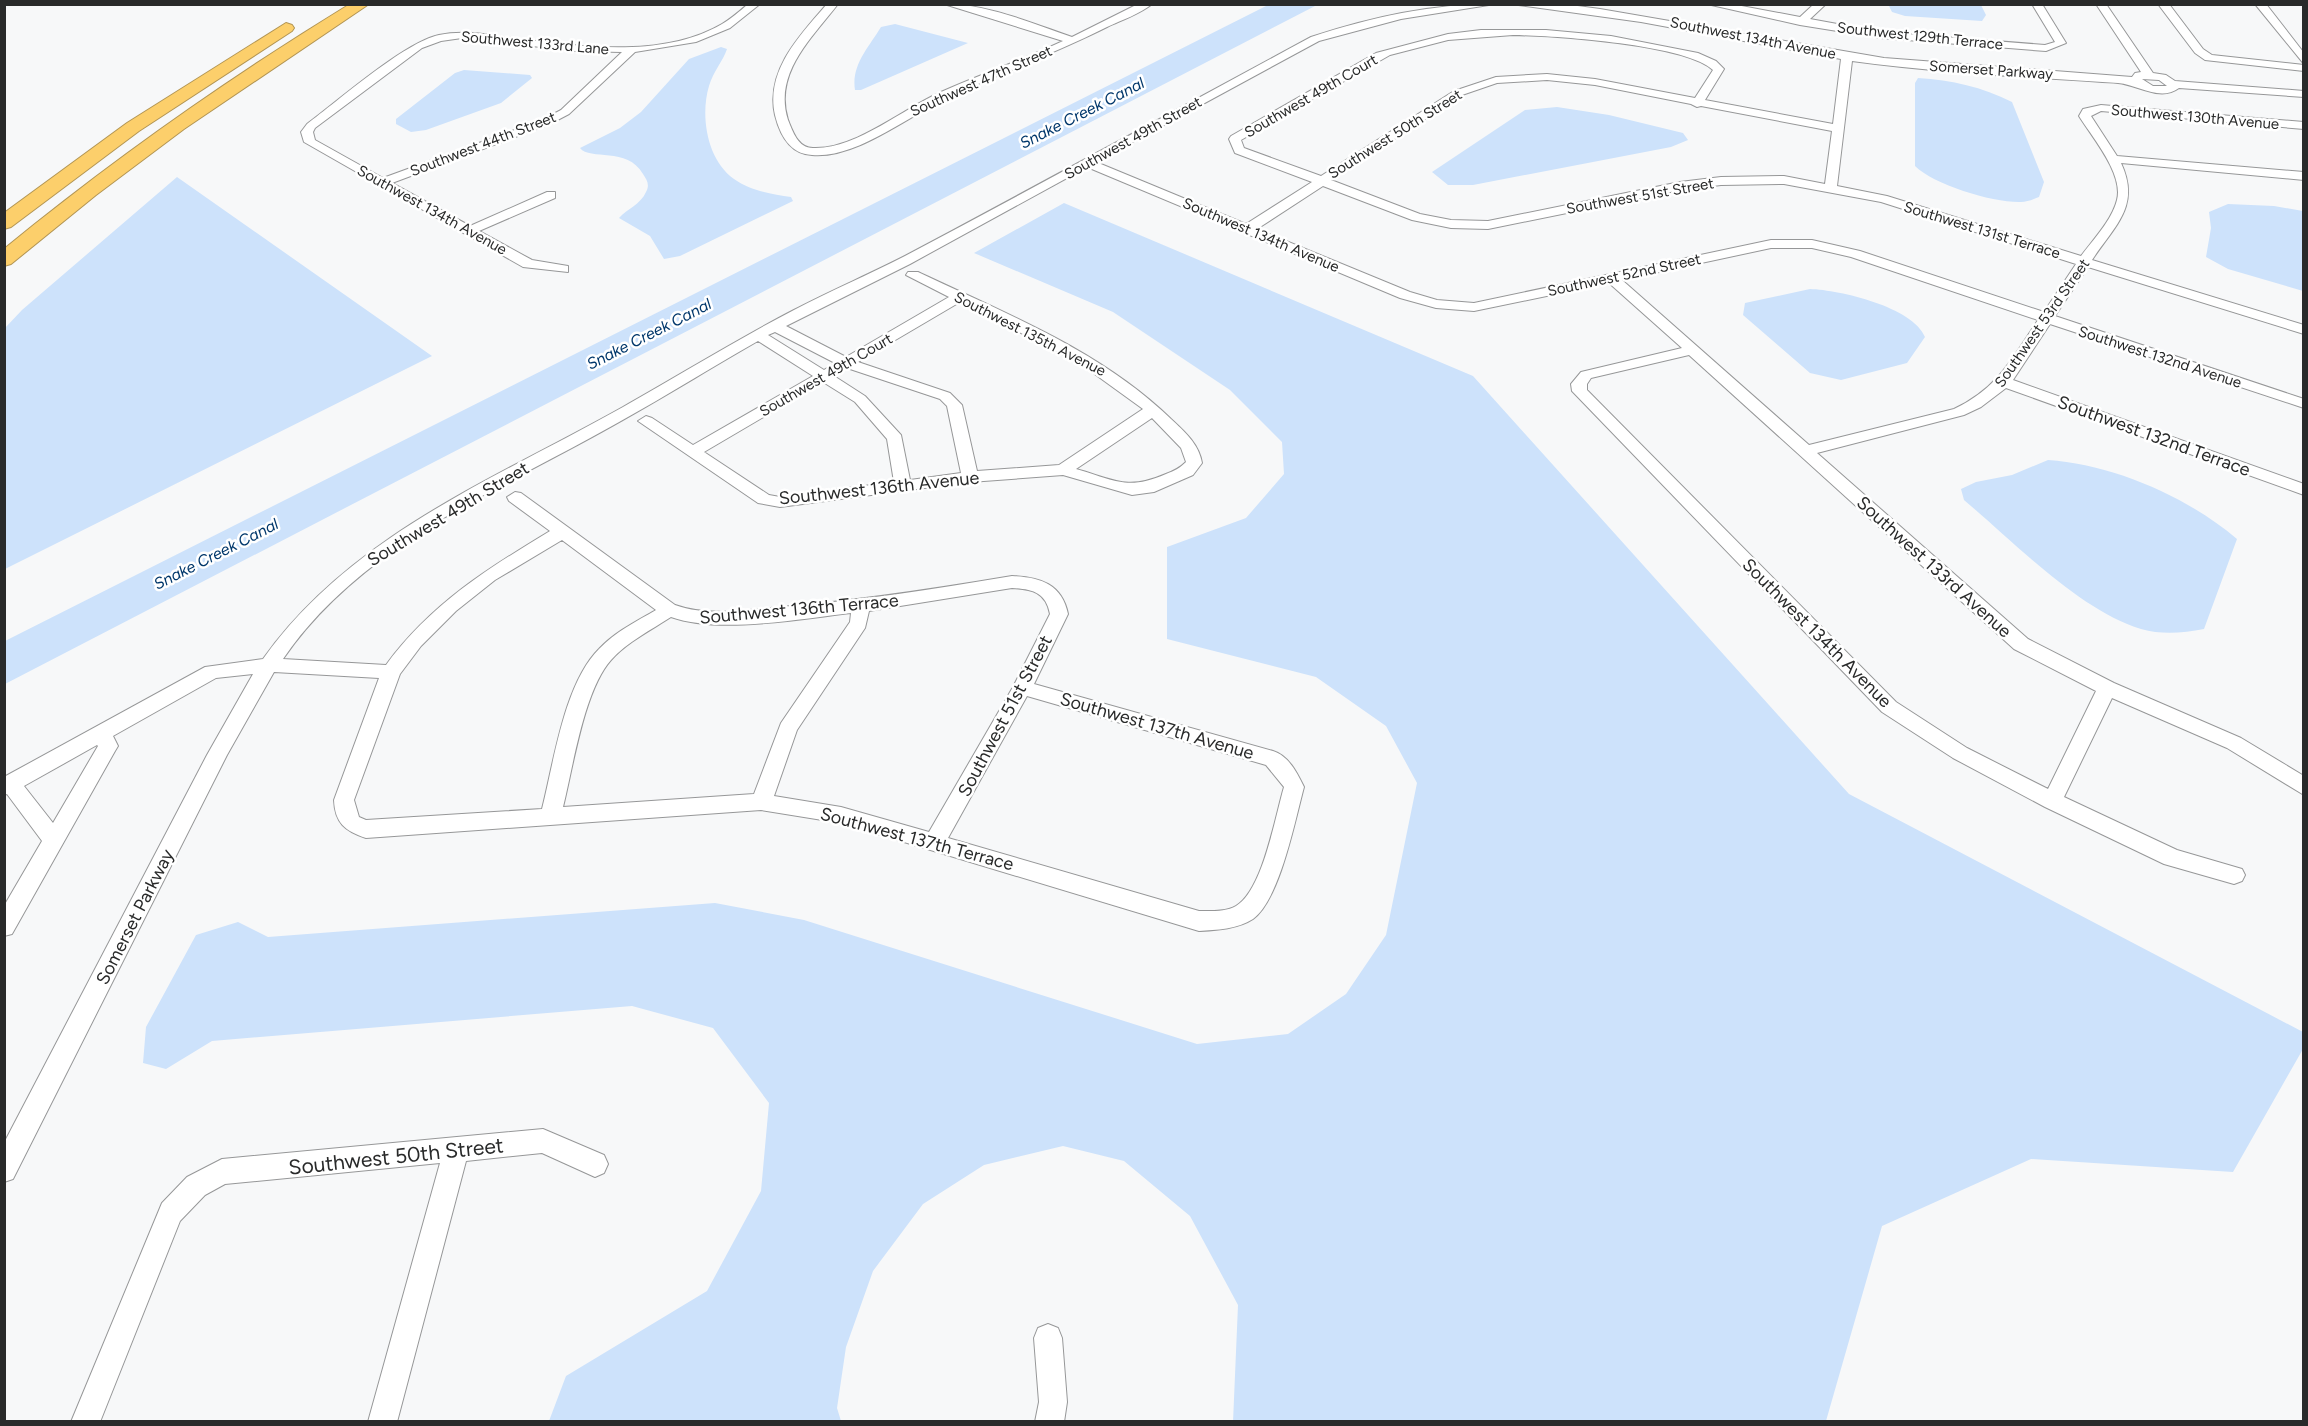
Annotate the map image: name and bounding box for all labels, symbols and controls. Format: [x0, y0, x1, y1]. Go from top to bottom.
street label: Southwest 134th Avenue [1669, 13, 1837, 63]
street label: Southwest 129th Terrace [1836, 18, 2004, 54]
street label: Southwest 133rd Lane [460, 28, 610, 58]
street label: Southwest 47th Street [907, 41, 1055, 120]
street label: Southwest 49th Court [1241, 50, 1381, 141]
street label: Somerset Parkway [1928, 57, 2054, 83]
water label: Snake Creek Canal [1016, 73, 1148, 153]
street label: Southwest 50th Street [1325, 85, 1465, 183]
street label: Southwest 49th Street [1061, 93, 1205, 183]
street label: Southwest 130th Avenue [2110, 101, 2280, 133]
street label: Southwest 44th Street [408, 108, 559, 180]
street label: Southwest 134th Avenue [354, 161, 510, 259]
street label: Southwest 51st Street [1565, 174, 1716, 218]
street label: Southwest 134th Avenue [1180, 194, 1342, 276]
street label: Southwest 131st Terrace [1901, 198, 2063, 262]
street label: Southwest 52nd Street [1546, 250, 1703, 300]
street label: Southwest 53rd Street [1991, 255, 2093, 391]
street label: Southwest 135th Avenue [951, 288, 1109, 380]
water label: Snake Creek Canal [583, 294, 715, 374]
street label: Southwest 132nd Avenue [2076, 322, 2244, 392]
street label: Southwest 49th Court [756, 329, 896, 420]
street label: Southwest 132nd Terrace [2055, 391, 2254, 481]
street label: Southwest 49th Street [363, 457, 533, 571]
street label: Southwest 136th Avenue [778, 467, 980, 509]
street label: Southwest 133rd Avenue [1852, 492, 2016, 642]
water label: Snake Creek Canal [150, 514, 282, 594]
street label: Southwest 134th Avenue [1738, 554, 1896, 712]
street label: Southwest 136th Terrace [698, 589, 900, 629]
street label: Southwest 51st Street [953, 631, 1057, 800]
street label: Southwest 137th Avenue [1058, 688, 1257, 764]
street label: Southwest 137th Terrace [818, 803, 1016, 875]
street label: Somerset Parkway [91, 845, 179, 988]
street label: Southwest 50th Street [287, 1132, 505, 1180]

